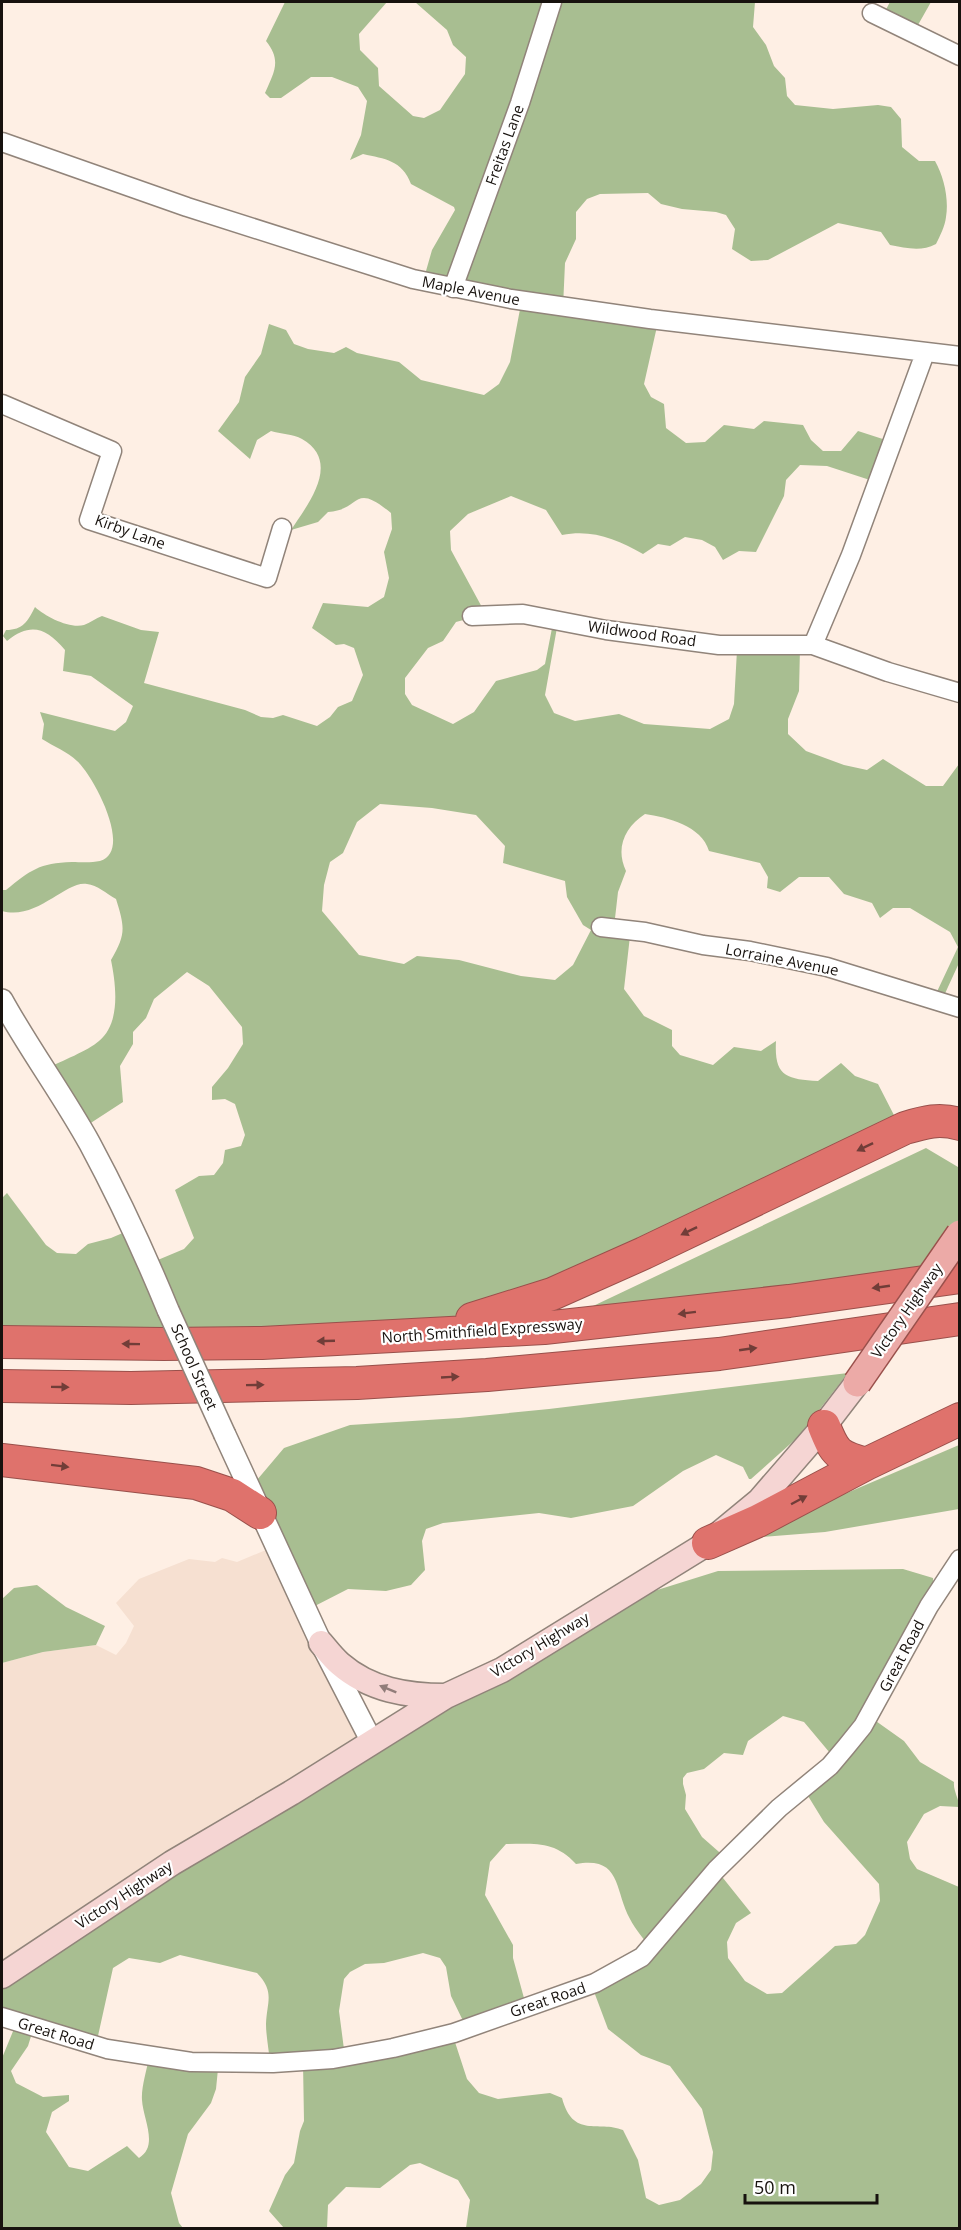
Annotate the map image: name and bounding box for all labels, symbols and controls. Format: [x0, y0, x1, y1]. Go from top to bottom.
street label: Freitas Lane [480, 101, 528, 188]
street label: Maple Avenue [421, 271, 522, 309]
street label: Kirby Lane [92, 509, 168, 553]
street label: Wildwood Road [587, 616, 698, 651]
street label: Lorraine Avenue [724, 938, 841, 980]
one-way arrow [856, 1141, 874, 1151]
one-way arrow [681, 1227, 698, 1236]
street label: Victory Highway [866, 1259, 947, 1362]
one-way arrow [871, 1283, 890, 1292]
one-way arrow [678, 1308, 697, 1318]
street label: North Smithfield Expressway [381, 1313, 583, 1347]
street label: School Street [167, 1320, 223, 1413]
one-way arrow [316, 1336, 335, 1345]
one-way arrow [121, 1339, 140, 1349]
one-way arrow [739, 1345, 758, 1354]
one-way arrow [440, 1373, 459, 1382]
one-way arrow [245, 1380, 264, 1390]
one-way arrow [50, 1382, 69, 1392]
one-way arrow [50, 1461, 69, 1470]
one-way arrow [790, 1495, 807, 1504]
street label: Victory Highway [487, 1607, 593, 1681]
street label: Great Road [874, 1616, 928, 1695]
one-way arrow [379, 1684, 397, 1693]
street label: Victory Highway [71, 1855, 176, 1933]
street label: Great Road [507, 1977, 588, 2021]
street label: Great Road [16, 2012, 97, 2054]
scale bar [745, 2167, 877, 2205]
text: 50 m [754, 2175, 796, 2199]

